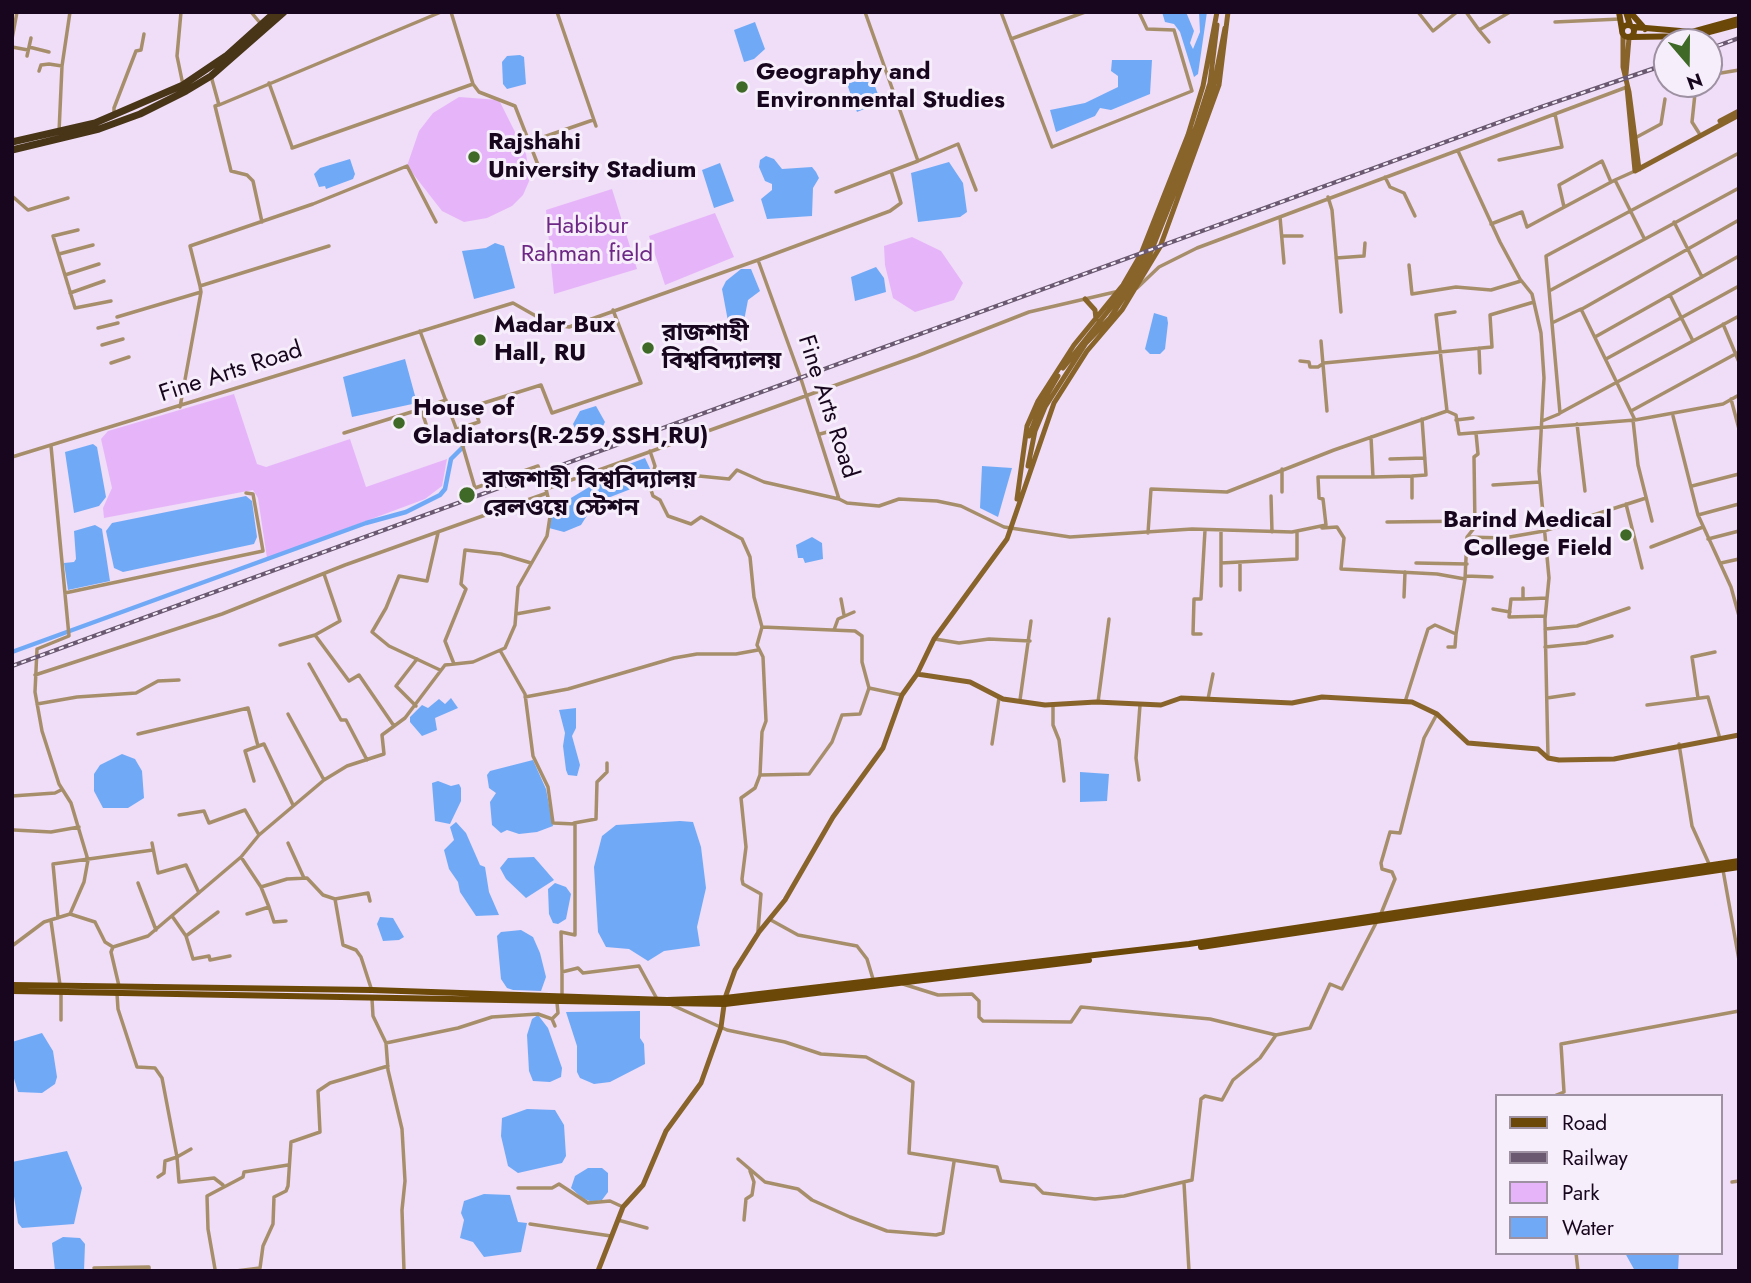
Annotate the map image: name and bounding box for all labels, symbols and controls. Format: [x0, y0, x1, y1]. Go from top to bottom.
north arrow [1653, 28, 1723, 98]
place label: Geography and Environmental Studies [756, 59, 1005, 115]
text: N [1683, 66, 1706, 97]
marker: Geography and Environmental Studies [734, 79, 750, 95]
place label: Rajshahi University Stadium [488, 129, 697, 185]
marker: Rajshahi University Stadium [466, 149, 482, 165]
park label: Habibur Rahman field [521, 213, 653, 269]
place label: Madar Bux Hall, RU [494, 312, 616, 368]
place label: রাজশাহী বিশ্ববিদ্যালয় [662, 320, 781, 376]
marker: Madar Bux Hall, RU [472, 332, 488, 348]
street label: Fine Arts Road [790, 332, 864, 482]
street label: Fine Arts Road [156, 336, 306, 410]
marker: রাজশাহী বিশ্ববিদ্যালয় [640, 340, 656, 356]
place label: House of Gladiators(R-259,SSH,RU) [413, 395, 709, 451]
marker: House of Gladiators(R-259,SSH,RU) [391, 415, 407, 431]
place label: রাজশাহী বিশ্ববিদ্যালয় রেলওয়ে স্টেশন [483, 467, 696, 523]
marker: রাজশাহী বিশ্ববিদ্যালয় রেলওয়ে স্টেশন [457, 485, 477, 505]
place label: Barind Medical College Field [1443, 507, 1612, 563]
marker: Barind Medical College Field [1618, 527, 1634, 543]
legend [1496, 1094, 1723, 1255]
text: Road [1562, 1108, 1607, 1138]
text: Railway [1562, 1143, 1628, 1173]
text: Park [1562, 1178, 1599, 1208]
text: Water [1562, 1213, 1614, 1243]

